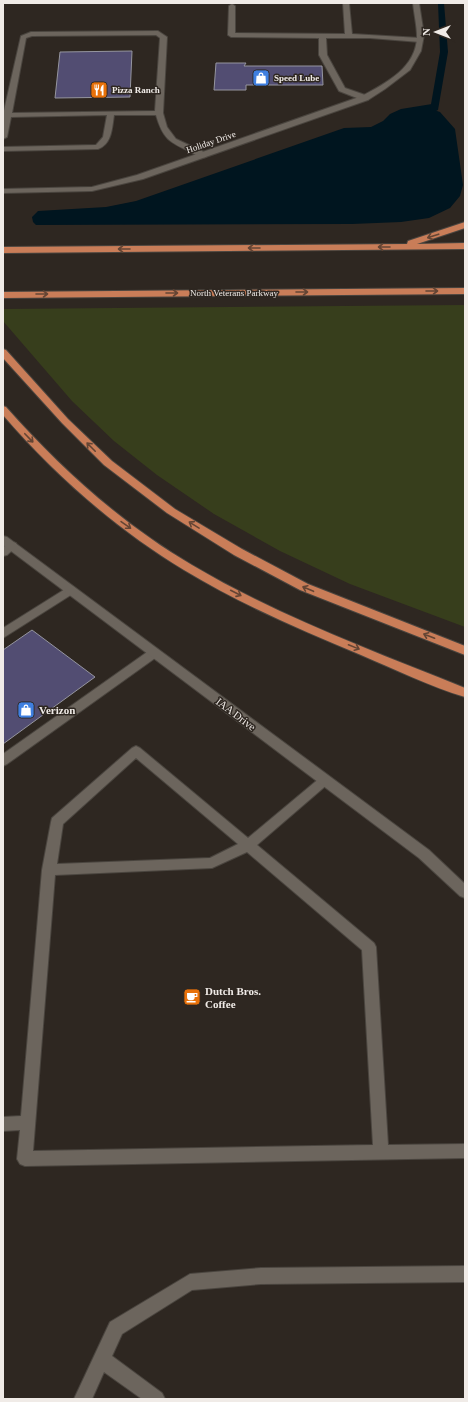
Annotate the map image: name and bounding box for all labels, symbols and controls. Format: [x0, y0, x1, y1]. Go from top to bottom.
north arrow [416, 12, 456, 52]
text: N [420, 28, 432, 36]
shop icon: Speed Lube [251, 68, 271, 88]
place label: Speed Lube [274, 73, 319, 83]
restaurant icon: Pizza Ranch [89, 80, 109, 100]
place label: Pizza Ranch [112, 85, 160, 95]
street label: Holiday Drive [185, 129, 237, 155]
one-way arrow [426, 233, 439, 240]
one-way arrow [378, 243, 391, 251]
one-way arrow [248, 244, 261, 252]
one-way arrow [118, 245, 131, 253]
one-way arrow [425, 287, 438, 295]
street label: North Veterans Parkway [190, 288, 278, 298]
one-way arrow [295, 288, 308, 296]
one-way arrow [165, 289, 178, 297]
one-way arrow [35, 290, 48, 298]
one-way arrow [24, 433, 34, 443]
one-way arrow [86, 442, 96, 452]
one-way arrow [120, 521, 131, 529]
one-way arrow [188, 521, 200, 529]
one-way arrow [302, 585, 314, 592]
one-way arrow [230, 590, 242, 597]
one-way arrow [423, 632, 435, 640]
one-way arrow [347, 644, 359, 652]
street label: IAA Drive [214, 695, 258, 733]
shop icon: Verizon [16, 700, 36, 720]
place label: Verizon [39, 704, 75, 716]
place label: Dutch Bros. Coffee [205, 985, 261, 1010]
cafe icon: Dutch Bros. Coffee [182, 987, 202, 1007]

